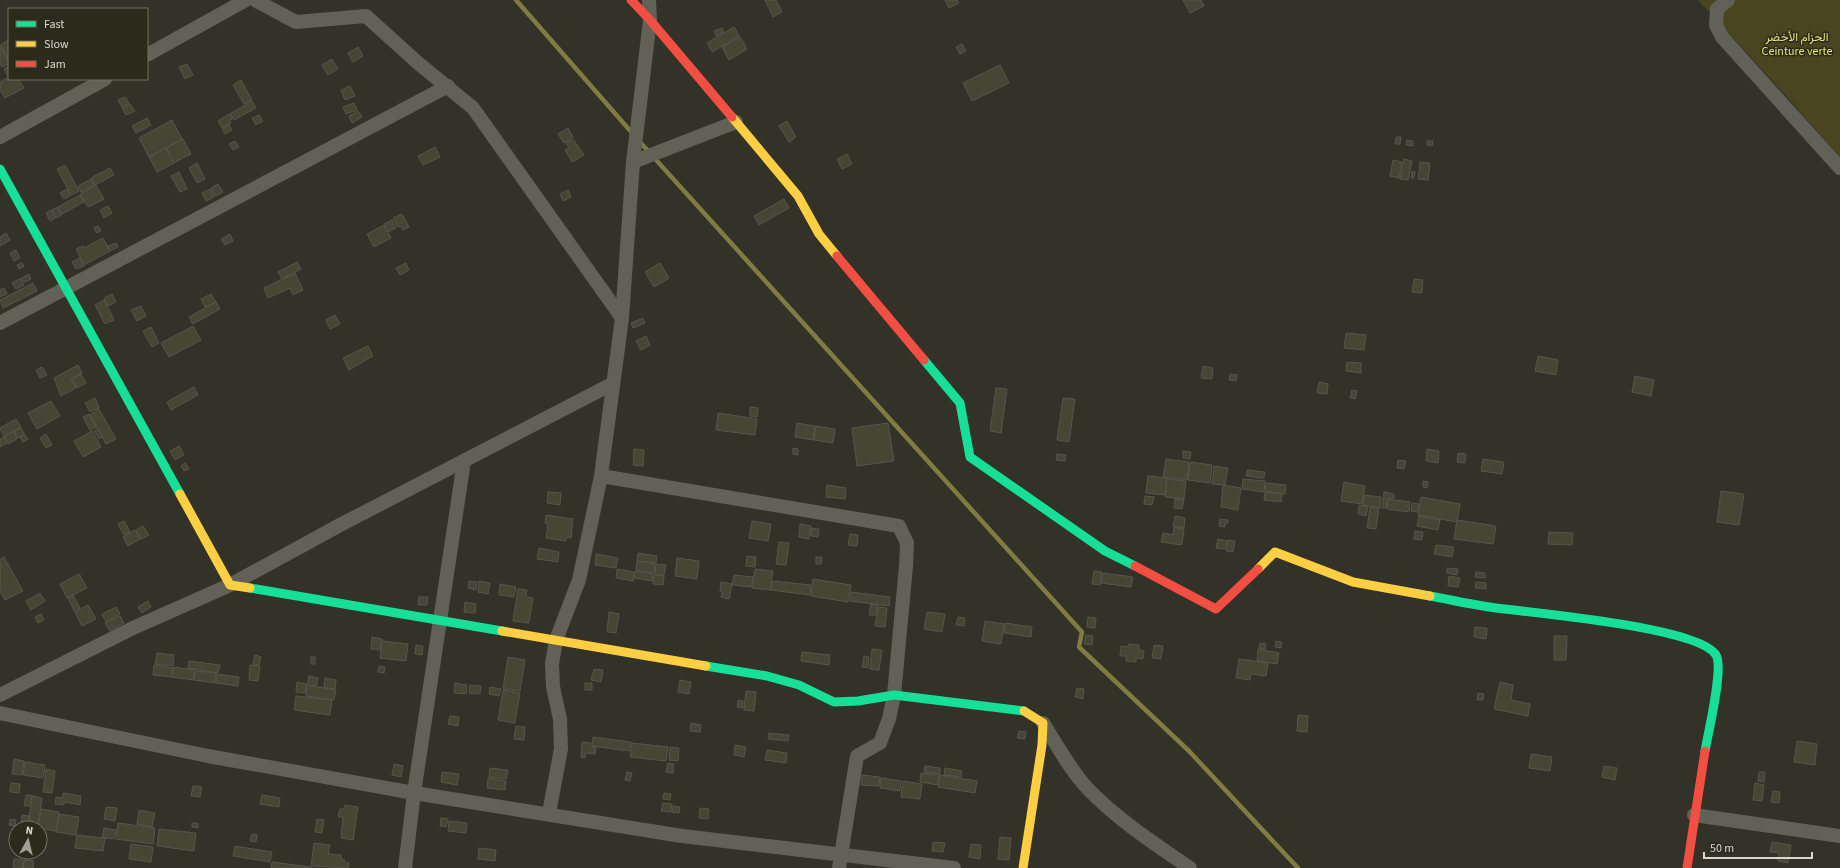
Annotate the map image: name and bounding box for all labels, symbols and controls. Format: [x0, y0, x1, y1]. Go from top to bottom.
legend [8, 8, 148, 80]
text: Fast [44, 16, 64, 33]
park label: الحزام الأخضر Ceinture verte [1762, 29, 1832, 60]
text: Slow [44, 36, 69, 53]
text: Jam [44, 56, 66, 73]
north arrow [8, 820, 48, 860]
text: N [25, 823, 34, 839]
scale bar [1704, 834, 1812, 860]
text: 50 m [1710, 840, 1734, 857]

